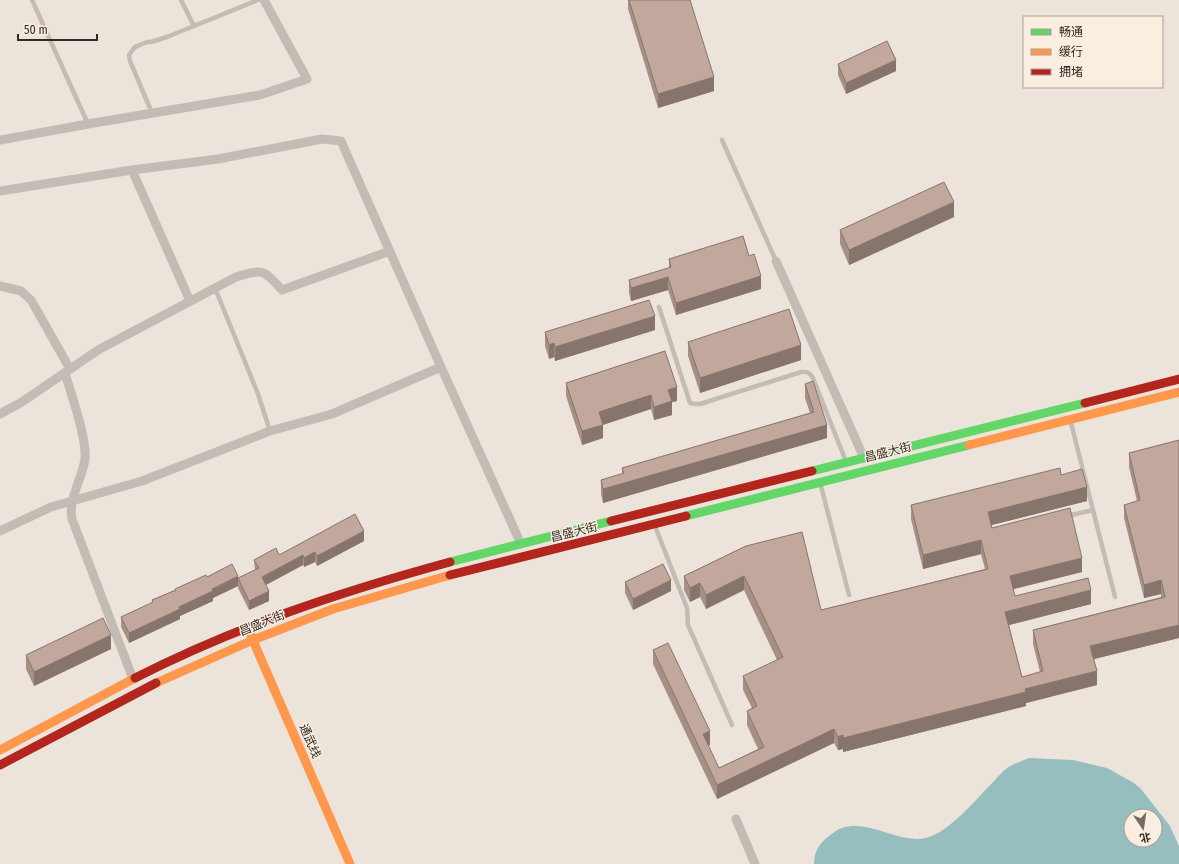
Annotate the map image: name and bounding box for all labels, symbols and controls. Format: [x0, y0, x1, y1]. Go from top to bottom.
scale bar [18, 16, 97, 42]
legend [1023, 16, 1163, 88]
text: 50 m [24, 23, 48, 37]
text: 畅通 [1059, 25, 1083, 39]
text: 缓行 [1059, 45, 1083, 59]
text: 拥堵 [1059, 65, 1083, 79]
street label: 昌盛大街 [863, 439, 913, 465]
street label: 昌盛大街 [549, 519, 599, 545]
street label: 昌盛大街 [237, 608, 287, 638]
street label: 通武线 [297, 722, 323, 760]
north arrow [1123, 808, 1163, 848]
text: 北 [1138, 830, 1152, 845]

